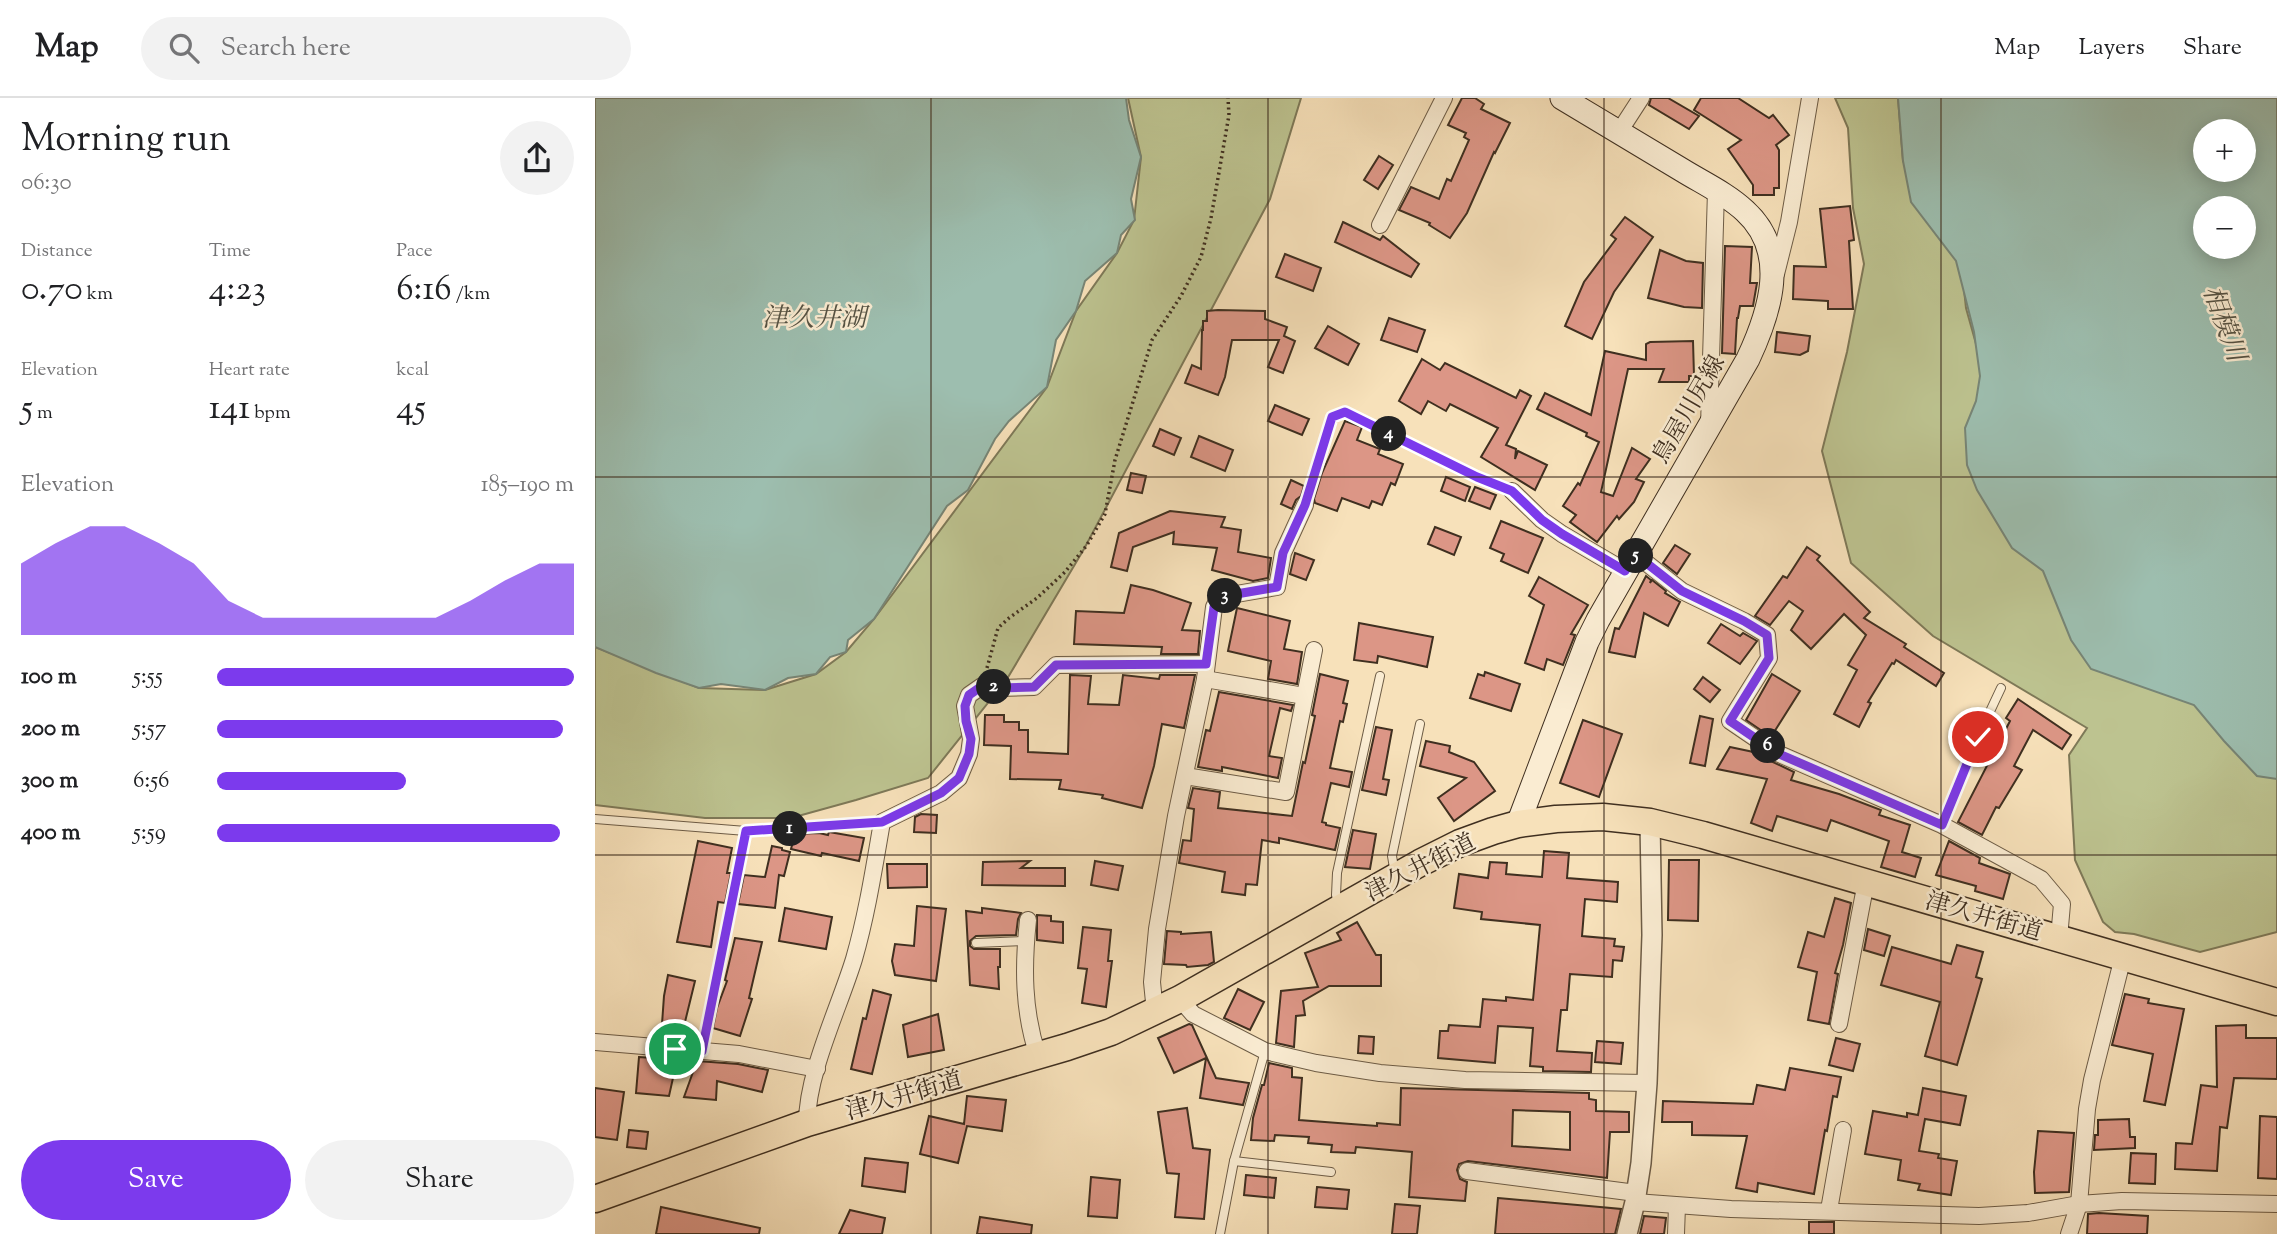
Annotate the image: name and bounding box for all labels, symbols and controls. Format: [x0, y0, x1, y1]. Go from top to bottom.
search box [141, 17, 631, 80]
text: Map [35, 24, 99, 72]
icon: search [165, 29, 203, 67]
text: Search here [221, 30, 351, 67]
text: Map [1994, 31, 2040, 65]
text: Layers [2078, 31, 2145, 65]
text: Share [2183, 31, 2242, 65]
text: Morning run [21, 114, 231, 168]
map controls [2193, 119, 2256, 259]
button: + [2193, 119, 2256, 182]
button: share [500, 121, 574, 195]
text: 06:30 [21, 167, 72, 200]
button: − [2193, 196, 2256, 259]
text: Distance [21, 238, 93, 265]
text: Time [209, 238, 251, 265]
text: Pace [396, 238, 433, 265]
text: 0.70 [21, 265, 83, 316]
text: 4:23 [209, 265, 266, 316]
text: 6:16 [396, 265, 452, 316]
text: km [83, 281, 113, 308]
text: /km [452, 281, 490, 308]
water label: 相模川 [2192, 281, 2254, 370]
water label: 津久井湖 [762, 301, 870, 338]
street label: 鳥屋川尻線 [1645, 350, 1734, 470]
text: Elevation [21, 357, 98, 384]
text: Heart rate [209, 357, 290, 384]
text: kcal [396, 357, 429, 384]
text: 5 [21, 384, 33, 435]
text: 141 [209, 384, 250, 435]
text: 45 [396, 384, 426, 435]
text: m [33, 400, 53, 427]
text: bpm [250, 400, 291, 427]
pin: 4 [1371, 416, 1407, 452]
text: 4 [1384, 420, 1393, 447]
text: Elevation [21, 469, 114, 502]
text: 185–190 m [481, 469, 574, 502]
pin: 5 [1619, 538, 1653, 574]
text: 5 [1632, 542, 1639, 569]
pin: 3 [1207, 578, 1243, 614]
text: 3 [1221, 582, 1228, 609]
text: 100 m [21, 661, 77, 694]
text: 5:55 [133, 661, 163, 694]
pin: 2 [977, 670, 1011, 704]
text: 2 [989, 673, 998, 700]
pin [1948, 707, 2008, 767]
text: 200 m [21, 713, 80, 746]
text: 5:57 [133, 713, 166, 746]
icon: check [1959, 718, 1997, 756]
pin: 6 [1751, 728, 1785, 764]
text: 6 [1763, 732, 1772, 759]
text: 300 m [21, 765, 78, 798]
text: 6:56 [133, 765, 169, 798]
pin: 1 [773, 812, 807, 846]
text: 1 [786, 815, 793, 842]
text: 400 m [21, 817, 81, 850]
text: 5:59 [133, 817, 166, 850]
street label: 津久井街道 [1360, 826, 1482, 911]
street label: 津久井街道 [1921, 885, 2046, 951]
pin [645, 1019, 705, 1079]
icon: arrive [656, 1030, 694, 1068]
street label: 津久井街道 [842, 1064, 967, 1130]
button: Save [21, 1140, 291, 1220]
button: Share [305, 1140, 574, 1220]

